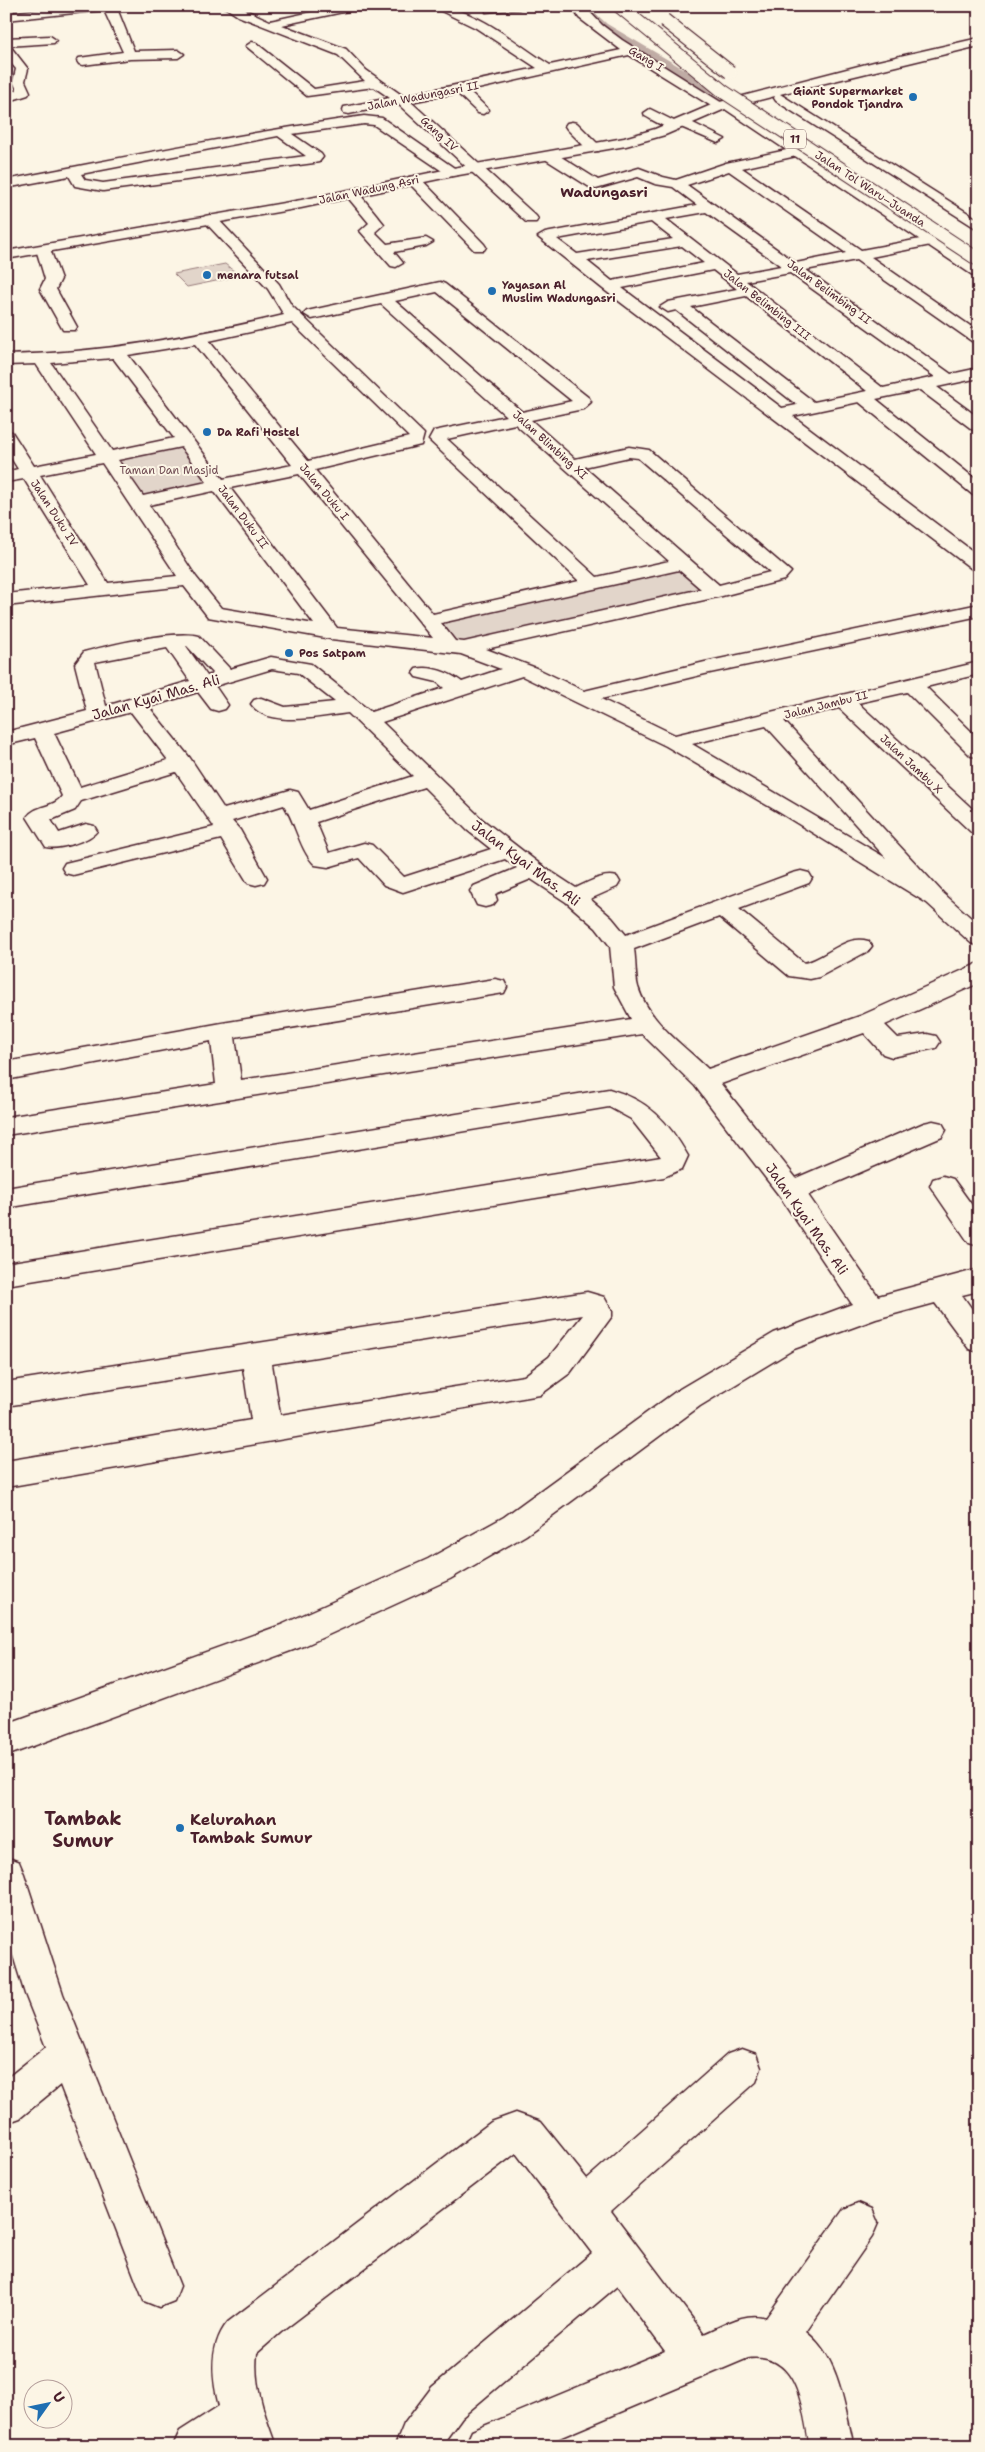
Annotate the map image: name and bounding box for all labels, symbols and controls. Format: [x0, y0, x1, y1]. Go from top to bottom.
street label: Gang I [626, 43, 666, 75]
street label: Jalan Wadungasri II [366, 78, 480, 114]
place label: Giant Supermarket Pondok Tjandra [793, 84, 904, 112]
marker: Giant Supermarket Pondok Tjandra [907, 91, 919, 103]
street label: Gang IV [417, 113, 461, 155]
road number: 11 [784, 130, 806, 148]
street label: Jalan Tol Waru–Juanda [812, 148, 928, 230]
street label: Jalan Wadung Asri [318, 172, 420, 208]
district label: Wadungasri [560, 183, 648, 201]
street label: Jalan Belimbing II [784, 256, 874, 328]
street label: Jalan Belimbing III [720, 266, 814, 344]
place label: menara futsal [217, 268, 299, 283]
marker: menara futsal [201, 269, 213, 281]
place label: Yayasan Al Muslim Wadungasri [502, 278, 616, 306]
marker: Yayasan Al Muslim Wadungasri [486, 285, 498, 297]
street label: Jalan Blimbing XI [509, 407, 591, 483]
place label: Da Rafi Hostel [217, 425, 300, 440]
marker: Da Rafi Hostel [201, 426, 213, 438]
street label: Jalan Duku I [296, 461, 352, 523]
park label: Taman Dan Masjid [120, 463, 218, 478]
street label: Jalan Duku IV [27, 477, 82, 550]
street label: Jalan Duku II [214, 482, 272, 552]
place label: Pos Satpam [299, 646, 366, 661]
marker: Pos Satpam [283, 647, 295, 659]
street label: Jalan Kyai Mas. Ali [90, 670, 222, 724]
street label: Jalan Jambu II [783, 687, 869, 723]
street label: Jalan Jambu X [876, 731, 946, 797]
street label: Jalan Kyai Mas. Ali [468, 816, 584, 910]
street label: Jalan Kyai Mas. Ali [762, 1160, 852, 1278]
district label: Tambak Sumur [44, 1806, 122, 1853]
place label: Kelurahan Tambak Sumur [190, 1809, 313, 1848]
marker: Kelurahan Tambak Sumur [174, 1822, 186, 1834]
north arrow [22, 2380, 72, 2430]
text: U [49, 2388, 69, 2406]

